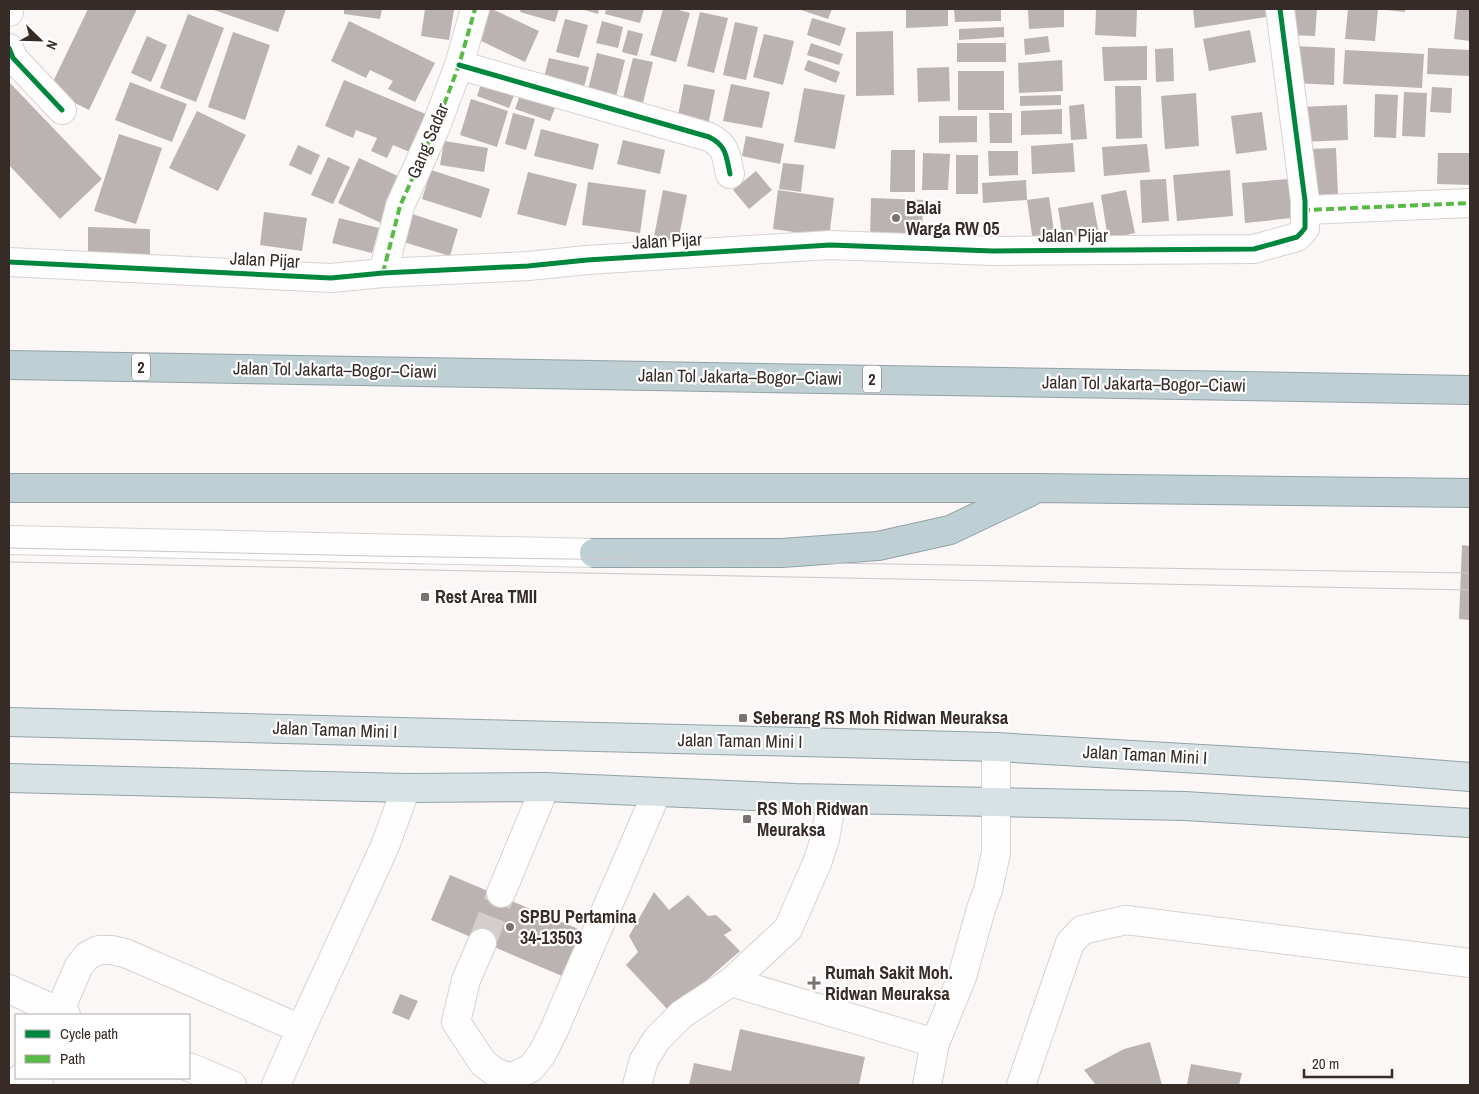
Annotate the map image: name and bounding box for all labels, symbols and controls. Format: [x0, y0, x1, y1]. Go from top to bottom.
north arrow [15, 15, 65, 65]
text: N [42, 38, 62, 52]
street label: Gang Sadar [400, 99, 455, 182]
place label: Balai Warga RW 05 [906, 195, 1000, 241]
marker: Balai Warga RW 05 [890, 212, 902, 224]
street label: Jalan Pijar [1038, 223, 1108, 248]
street label: Jalan Pijar [632, 226, 703, 255]
street label: Jalan Pijar [230, 245, 301, 274]
road number: 2 [132, 354, 150, 381]
street label: Jalan Tol Jakarta–Bogor–Ciawi [233, 355, 437, 384]
street label: Jalan Tol Jakarta–Bogor–Ciawi [638, 362, 842, 391]
road number: 2 [863, 366, 881, 392]
street label: Jalan Tol Jakarta–Bogor–Ciawi [1042, 369, 1246, 398]
place label: Rest Area TMII [435, 584, 537, 609]
marker: Rest Area TMII [419, 591, 431, 603]
place label: Seberang RS Moh Ridwan Meuraksa [753, 705, 1009, 730]
marker: Seberang RS Moh Ridwan Meuraksa [737, 712, 749, 724]
street label: Jalan Taman Mini I [272, 715, 398, 744]
street label: Jalan Taman Mini I [677, 727, 803, 754]
street label: Jalan Taman Mini I [1082, 739, 1208, 770]
place label: RS Moh Ridwan Meuraksa [757, 796, 869, 842]
marker: RS Moh Ridwan Meuraksa [741, 813, 753, 825]
place label: SPBU Pertamina 34-13503 [520, 904, 637, 950]
marker: SPBU Pertamina 34-13503 [504, 921, 516, 933]
place label: Rumah Sakit Moh. Ridwan Meuraksa [825, 960, 953, 1006]
marker: Rumah Sakit Moh. Ridwan Meuraksa [807, 976, 821, 990]
legend [15, 1014, 190, 1079]
text: Cycle path [60, 1023, 118, 1044]
scale bar [1304, 1046, 1392, 1078]
text: Path [60, 1048, 85, 1069]
text: 20 m [1312, 1053, 1339, 1074]

